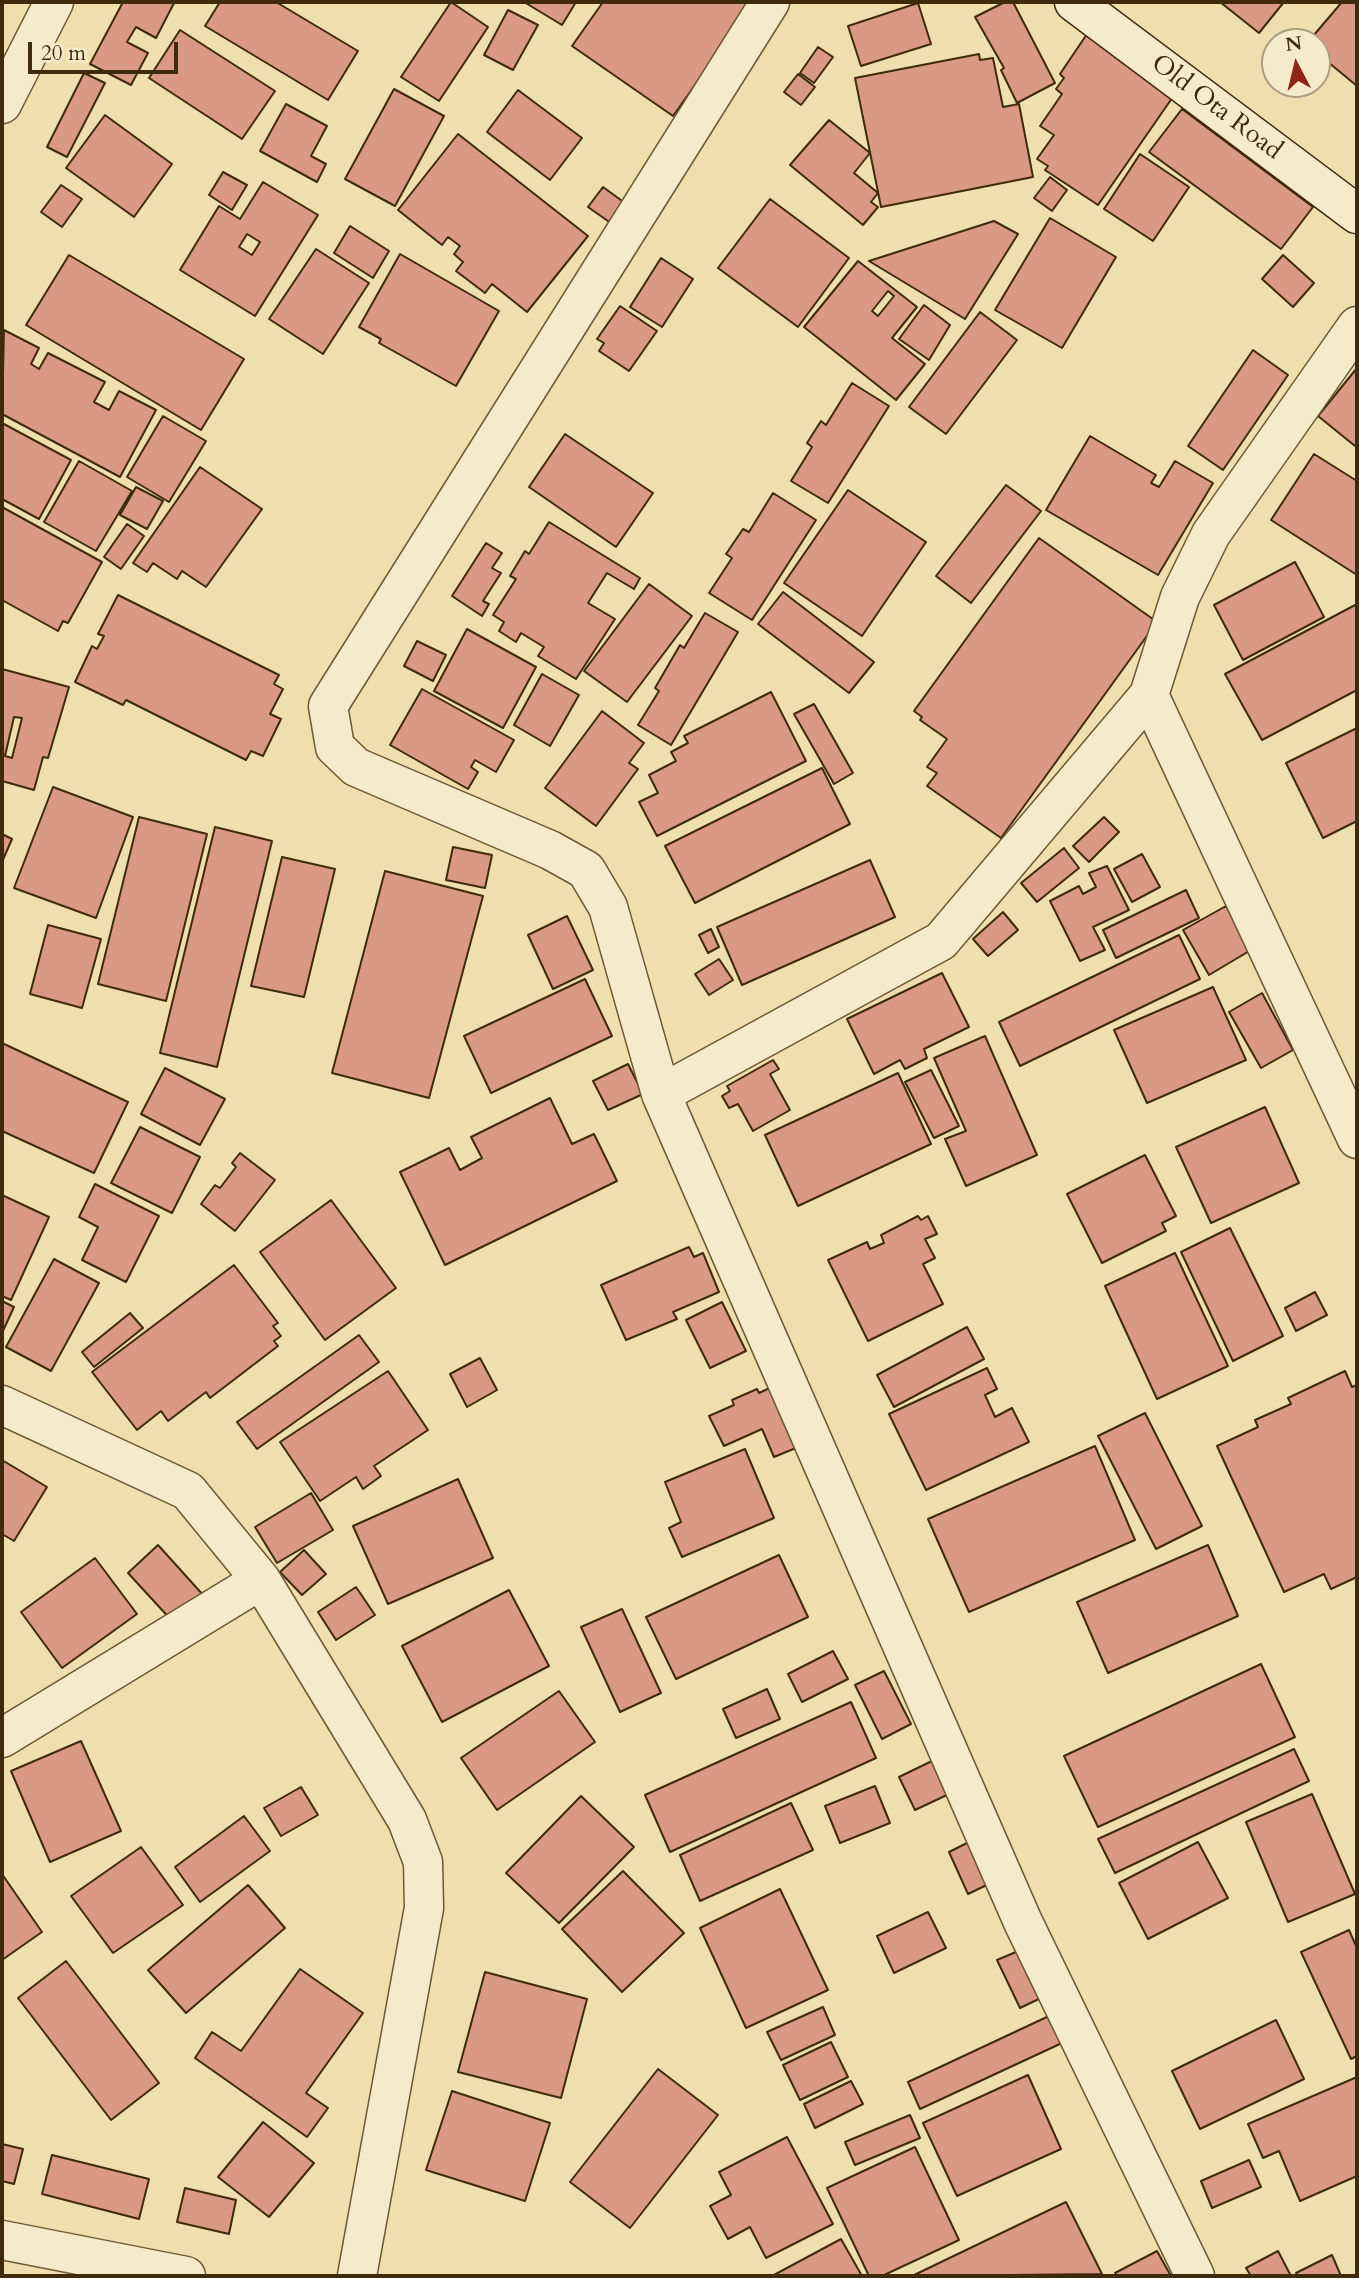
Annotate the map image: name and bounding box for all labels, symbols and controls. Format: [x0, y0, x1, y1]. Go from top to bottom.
scale bar [32, 28, 182, 72]
north arrow [1261, 28, 1331, 98]
text: N [1284, 30, 1303, 58]
text: 20 m [41, 39, 86, 68]
street label: Old Ota Road [1144, 49, 1288, 167]

